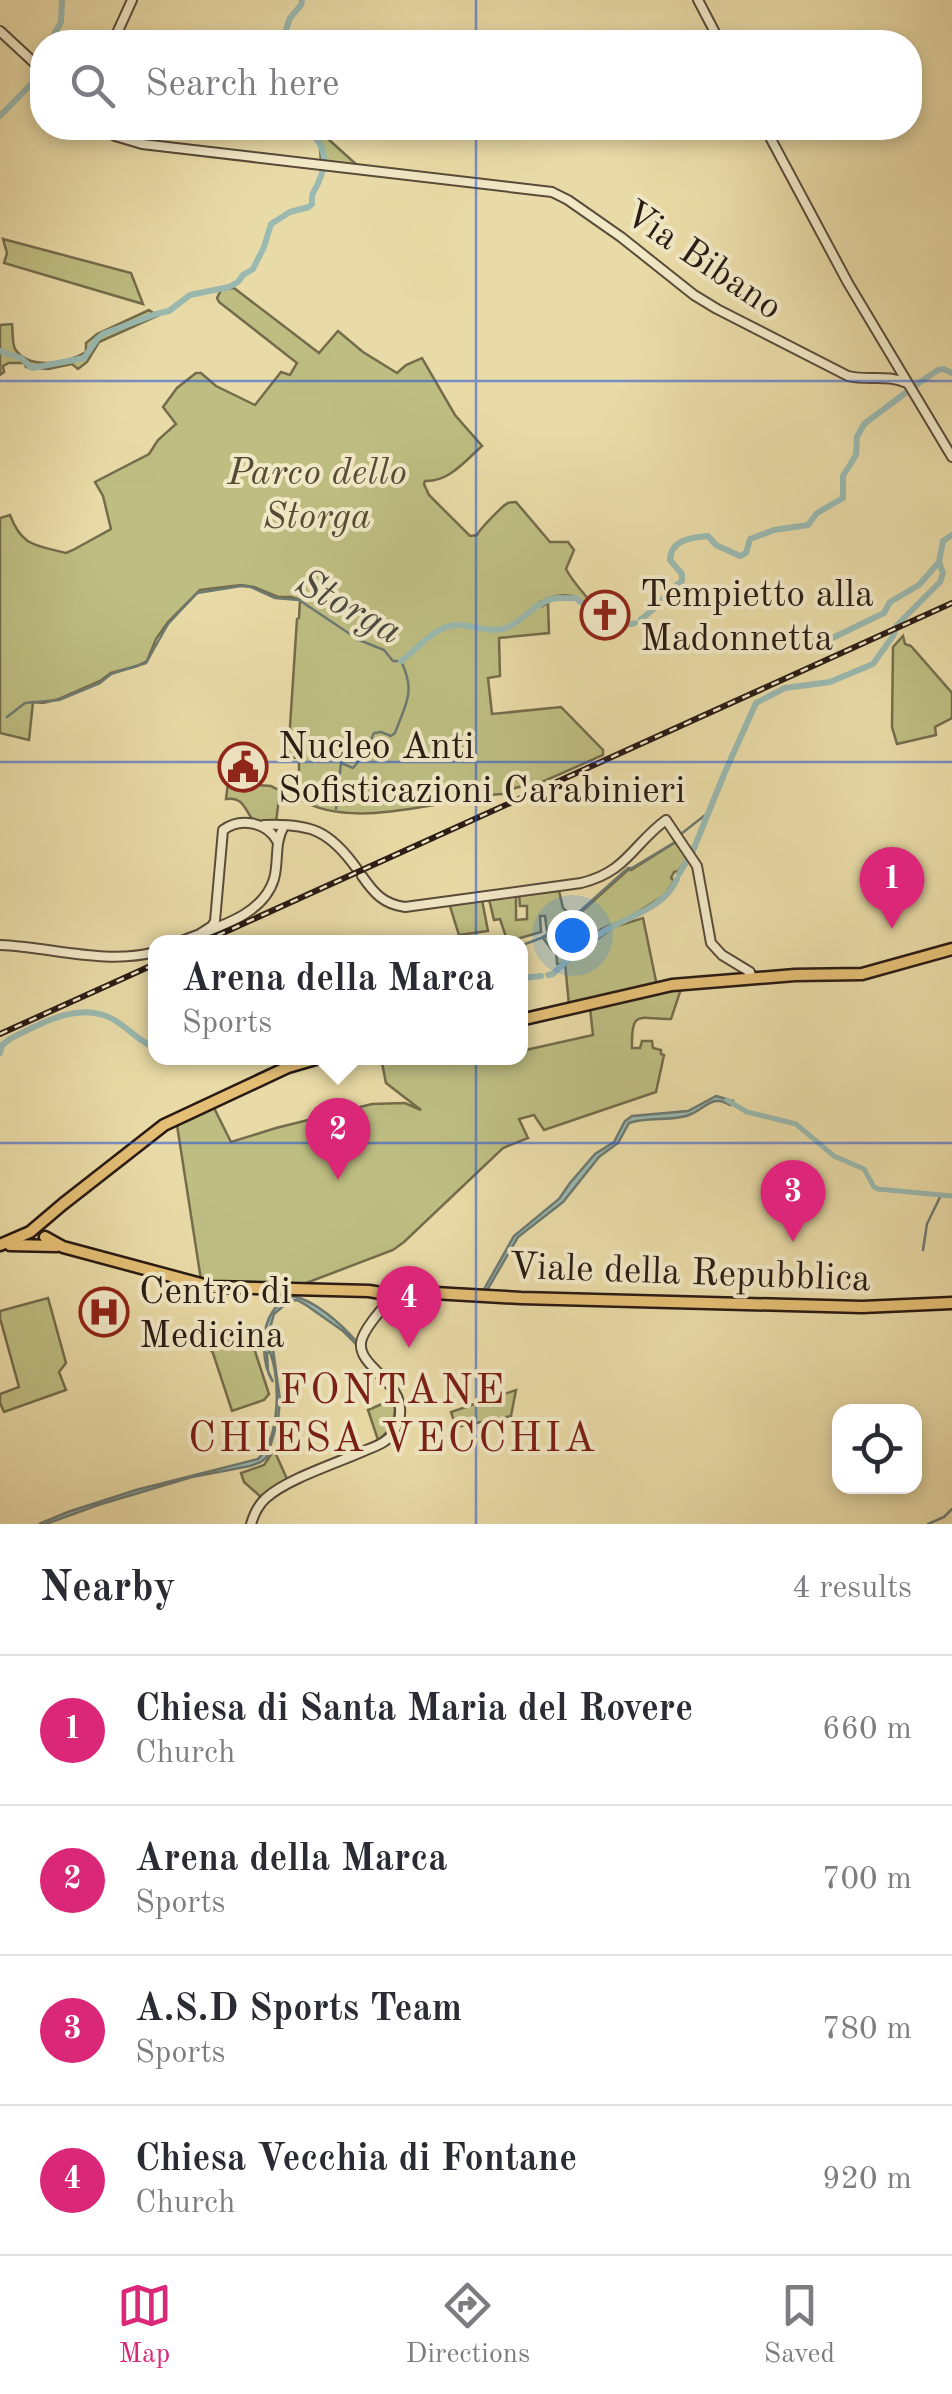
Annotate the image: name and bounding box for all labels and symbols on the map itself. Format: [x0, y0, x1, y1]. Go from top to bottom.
street label: Via Bibano [616, 195, 788, 328]
park label: Parco dello Storga [226, 455, 407, 537]
water label: Storga [289, 563, 408, 654]
place label: Tempietto alla Madonnetta [640, 577, 874, 659]
church icon: Tempietto alla Madonnetta [579, 589, 631, 641]
place label: Nucleo Anti Sofisticazioni Carabinieri [278, 729, 686, 811]
public building icon: Nucleo Anti Sofisticazioni Carabinieri [217, 741, 269, 793]
pin: 1 [860, 846, 924, 929]
your location [547, 910, 598, 961]
pin: 2 [306, 1098, 370, 1180]
pin: 3 [760, 1160, 826, 1242]
street label: Viale della Repubblica [508, 1249, 872, 1299]
pin: 4 [376, 1266, 442, 1348]
place label: Centro di Medicina [139, 1274, 291, 1356]
hospital icon: Centro di Medicina [78, 1286, 130, 1338]
district label: FONTANE CHIESA VECCHIA [188, 1371, 598, 1461]

